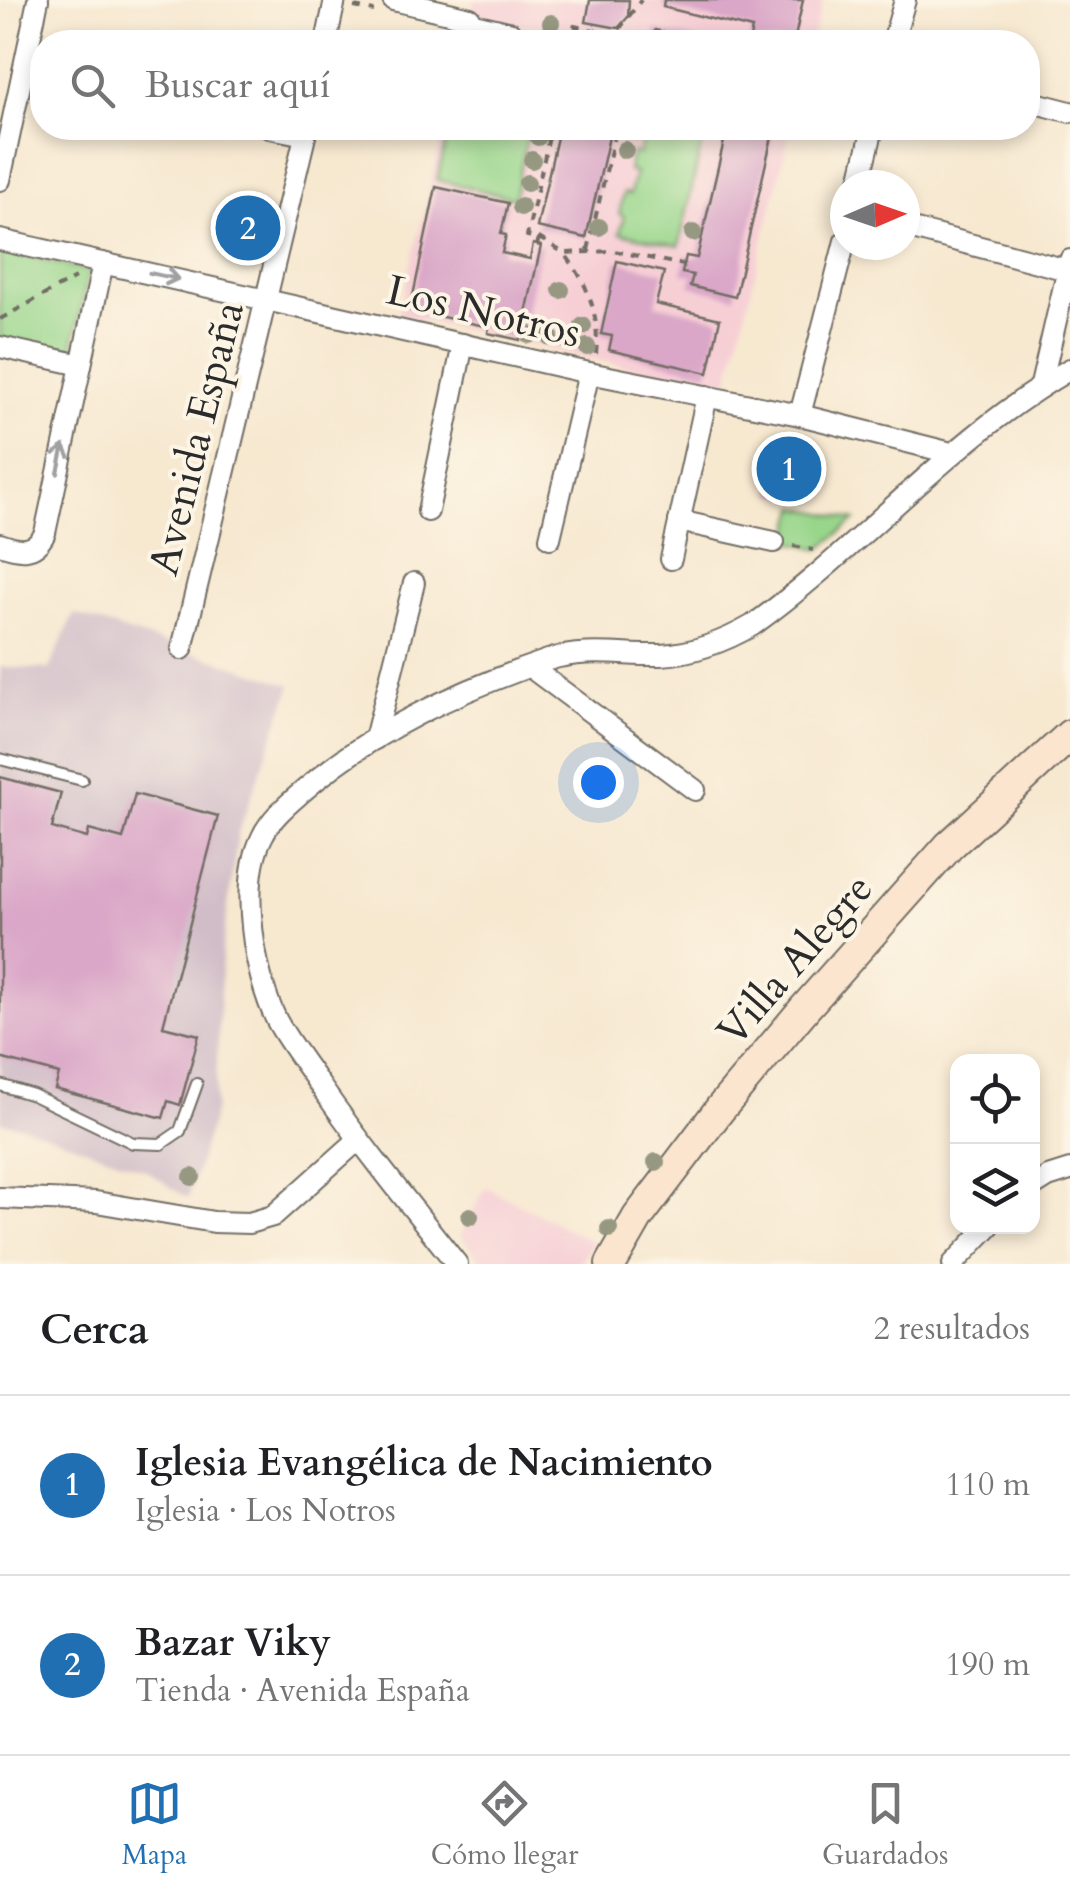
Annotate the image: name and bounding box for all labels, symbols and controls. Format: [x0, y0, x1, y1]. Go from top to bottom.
search box [30, 30, 1040, 140]
icon: search [65, 58, 120, 113]
text: Buscar aquí [145, 59, 331, 111]
north arrow [830, 170, 920, 260]
pin: 2 [216, 190, 280, 266]
street label: Los Notros [381, 261, 586, 361]
one-way arrow [147, 268, 179, 286]
street label: Avenida España [135, 296, 258, 581]
pin: 1 [756, 432, 822, 506]
one-way arrow [53, 444, 71, 476]
your location [573, 757, 624, 808]
street label: Villa Alegre [704, 862, 886, 1058]
map controls [950, 1054, 1040, 1234]
button: locate [950, 1054, 1040, 1144]
button: layers [950, 1144, 1040, 1234]
text: Cerca [40, 1301, 149, 1358]
text: 2 resultados [873, 1307, 1030, 1351]
text: Iglesia Evangélica de Nacimiento [135, 1437, 713, 1489]
text: 1 [64, 1463, 81, 1507]
text: 110 m [945, 1463, 1030, 1507]
text: Iglesia · Los Notros [135, 1489, 396, 1533]
text: Bazar Viky [135, 1617, 331, 1669]
text: 2 [64, 1643, 81, 1687]
text: 190 m [945, 1643, 1030, 1687]
text: Tienda · Avenida España [135, 1669, 470, 1713]
tab: Mapa [122, 1776, 187, 1874]
tab: Cómo llegar [431, 1776, 579, 1874]
tab: Guardados [822, 1776, 948, 1874]

